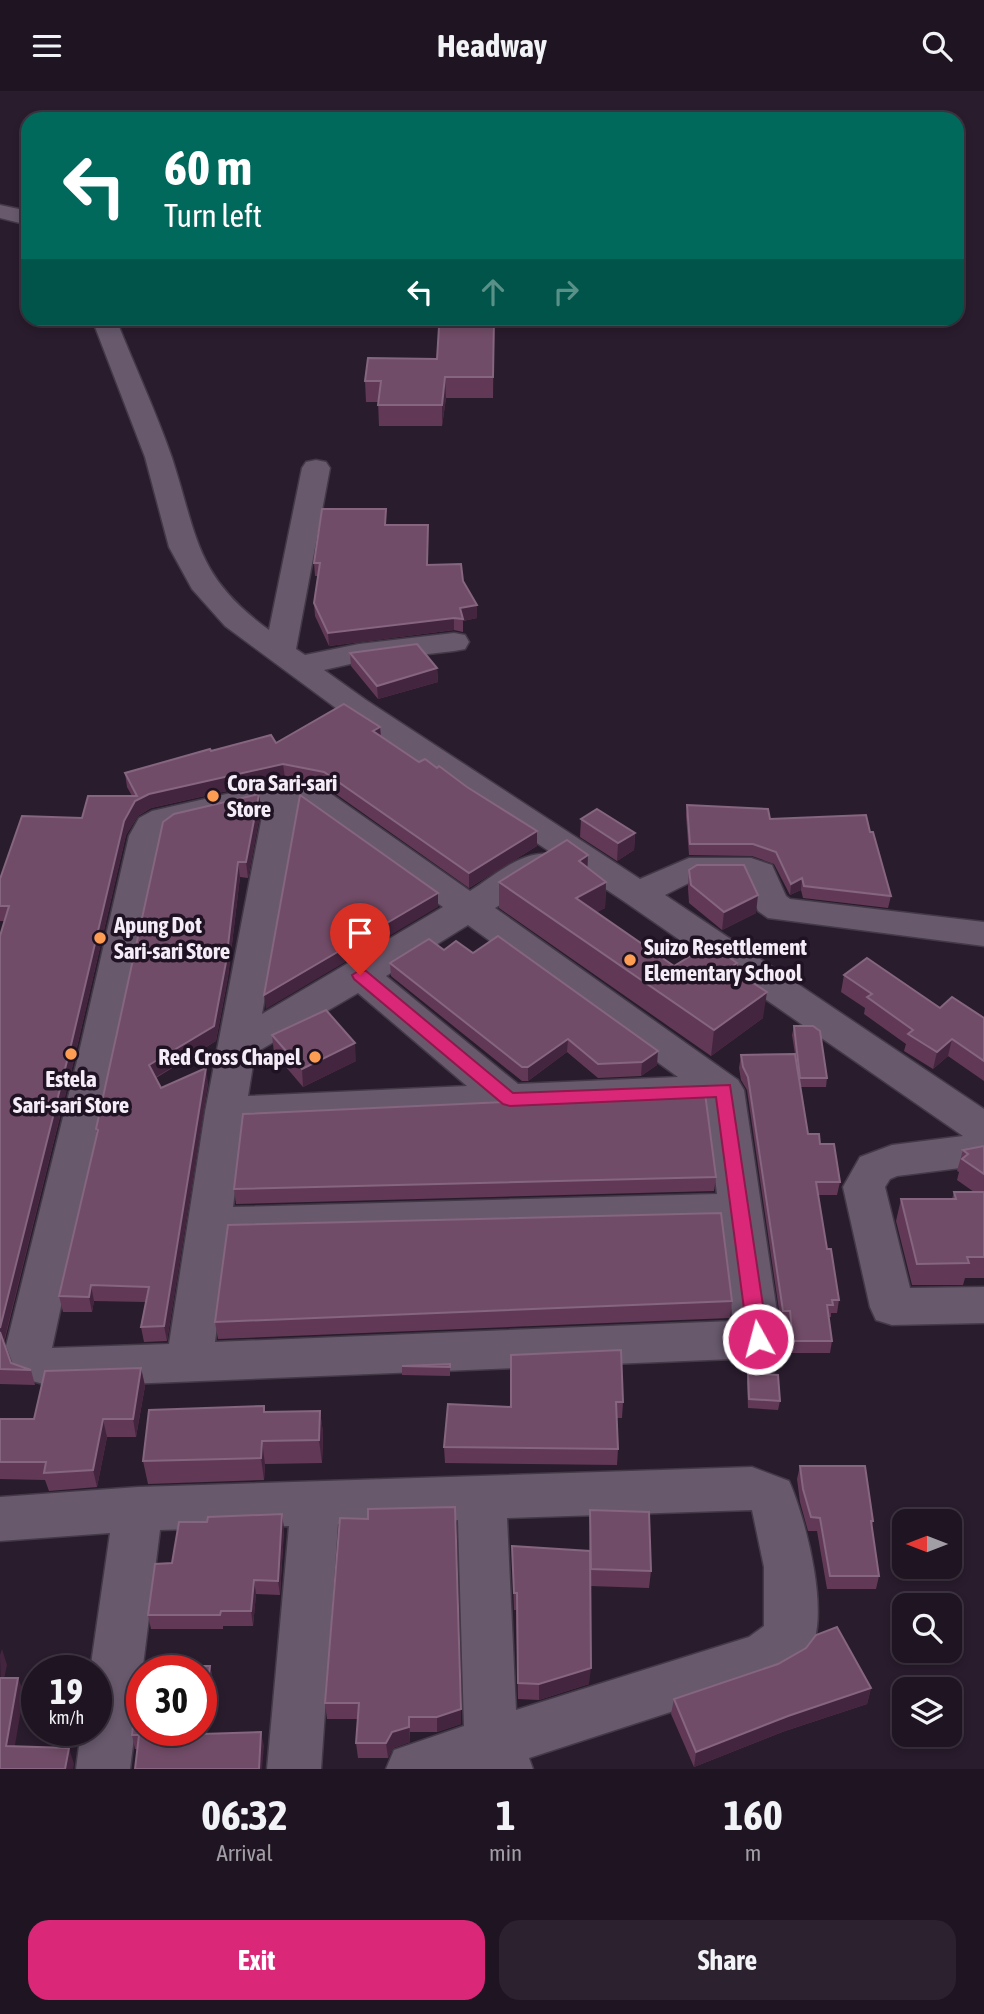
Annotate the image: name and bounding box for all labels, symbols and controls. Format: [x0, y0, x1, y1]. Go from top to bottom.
icon: menu [28, 27, 66, 65]
text: Headway [437, 27, 547, 64]
icon: search [918, 27, 956, 65]
text: 60 m [164, 139, 252, 195]
icon: left [49, 140, 140, 231]
text: Turn left [164, 197, 262, 234]
icon: left [401, 273, 439, 311]
icon: ahead [474, 273, 512, 311]
icon: right [547, 273, 585, 311]
place label: Cora Sari-sari Store [227, 770, 337, 822]
marker: Cora Sari-sari Store [205, 788, 221, 804]
pin [330, 903, 390, 975]
place label: Apung Dot Sari-sari Store [113, 912, 230, 964]
icon: arrive [341, 914, 379, 952]
marker: Apung Dot Sari-sari Store [92, 930, 108, 946]
place label: Suizo Resettlement Elementary School [644, 934, 807, 986]
marker: Suizo Resettlement Elementary School [622, 952, 638, 968]
place label: Red Cross Chapel [158, 1044, 302, 1070]
marker: Estela Sari-sari Store [63, 1046, 79, 1062]
marker: Red Cross Chapel [307, 1049, 323, 1065]
place label: Estela Sari-sari Store [13, 1066, 129, 1118]
position arrow [721, 1302, 795, 1376]
north arrow [892, 1509, 962, 1579]
map controls [892, 1509, 962, 1747]
button: search [892, 1593, 962, 1663]
speed limit sign: 30 [126, 1655, 217, 1746]
text: 19 [50, 1671, 83, 1711]
button: layers [892, 1677, 962, 1747]
text: km/h [49, 1707, 84, 1728]
text: 06:32 [201, 1791, 288, 1839]
text: 1 [496, 1791, 515, 1839]
text: 160 [723, 1791, 783, 1839]
text: Arrival [216, 1840, 273, 1866]
text: min [489, 1840, 522, 1866]
text: m [745, 1840, 761, 1866]
button: Exit [28, 1920, 485, 2000]
button: Share [499, 1920, 956, 2000]

